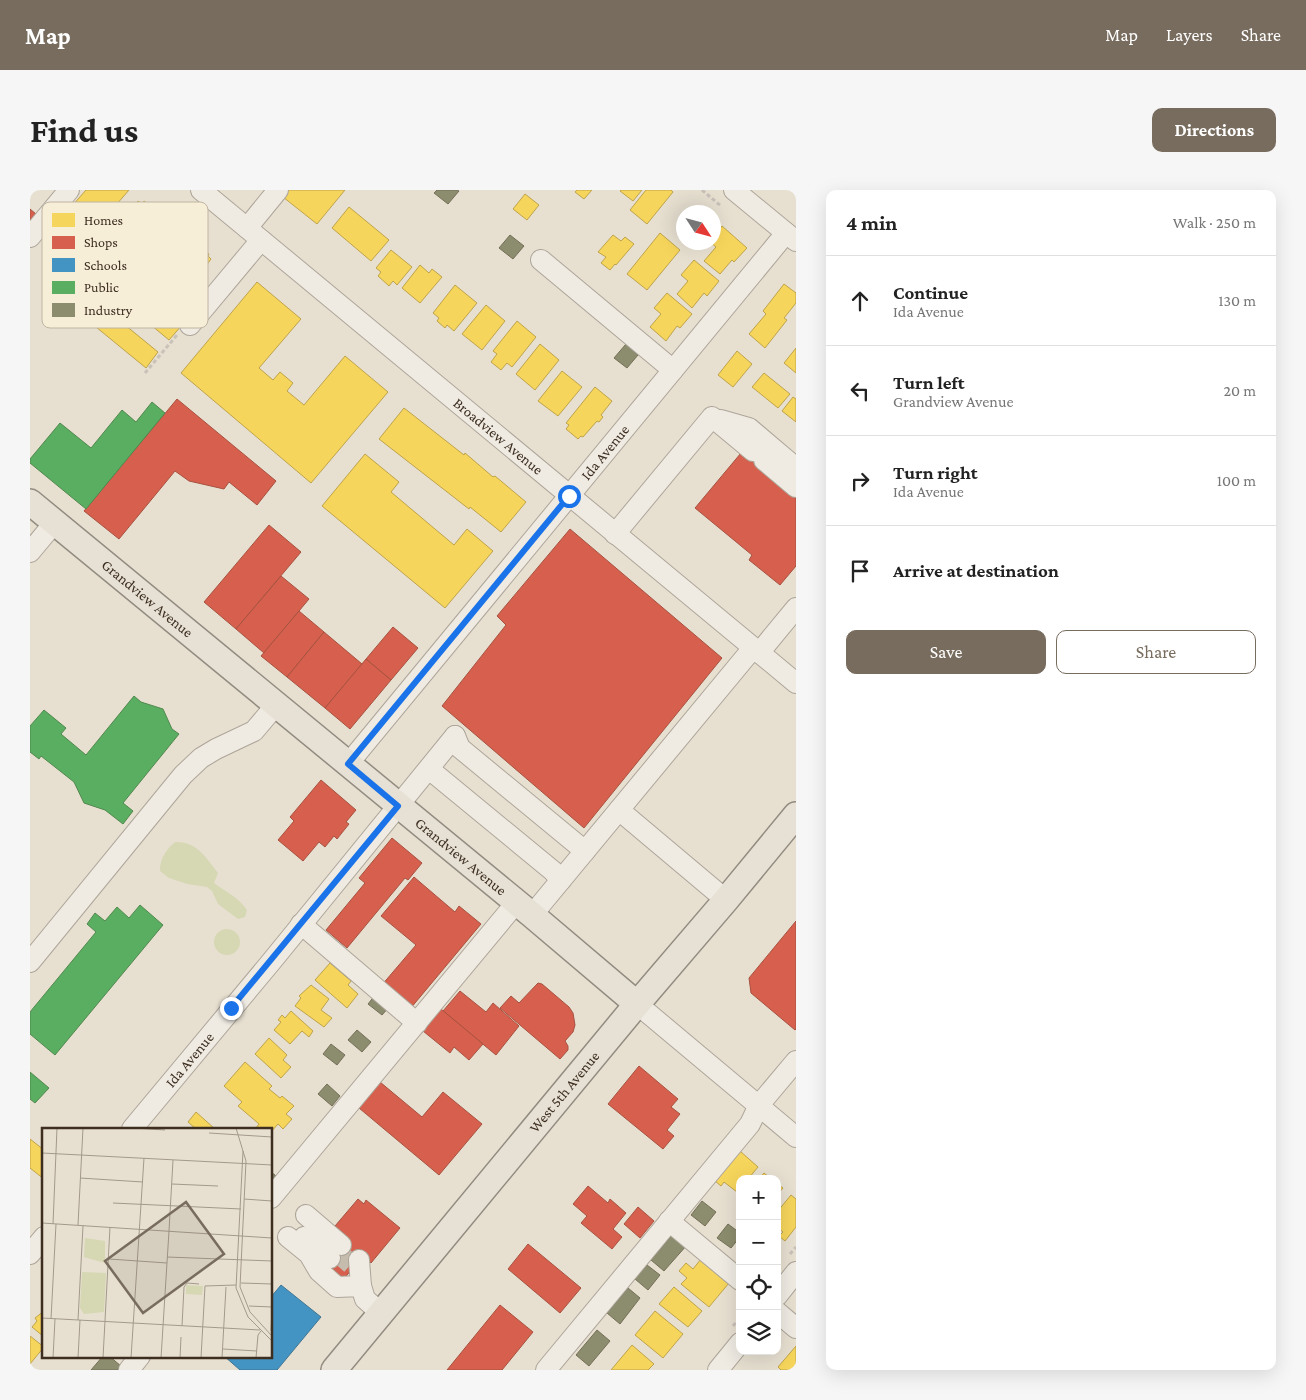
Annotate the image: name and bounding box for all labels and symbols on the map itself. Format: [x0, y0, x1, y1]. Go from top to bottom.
legend [42, 202, 208, 328]
north arrow [676, 205, 721, 250]
text: Homes [84, 212, 123, 228]
text: Shops [84, 234, 118, 250]
text: Schools [84, 257, 127, 273]
text: Public [84, 279, 119, 295]
text: Industry [84, 302, 133, 318]
street label: Broadview Avenue [450, 395, 546, 478]
street label: Ida Avenue [578, 421, 633, 483]
route start [558, 485, 581, 508]
street label: Grandview Avenue [99, 557, 196, 641]
street label: Grandview Avenue [412, 814, 510, 899]
route end [220, 997, 243, 1020]
street label: Ida Avenue [162, 1029, 217, 1090]
street label: West 5th Avenue [526, 1048, 603, 1136]
inset map [42, 1128, 272, 1358]

